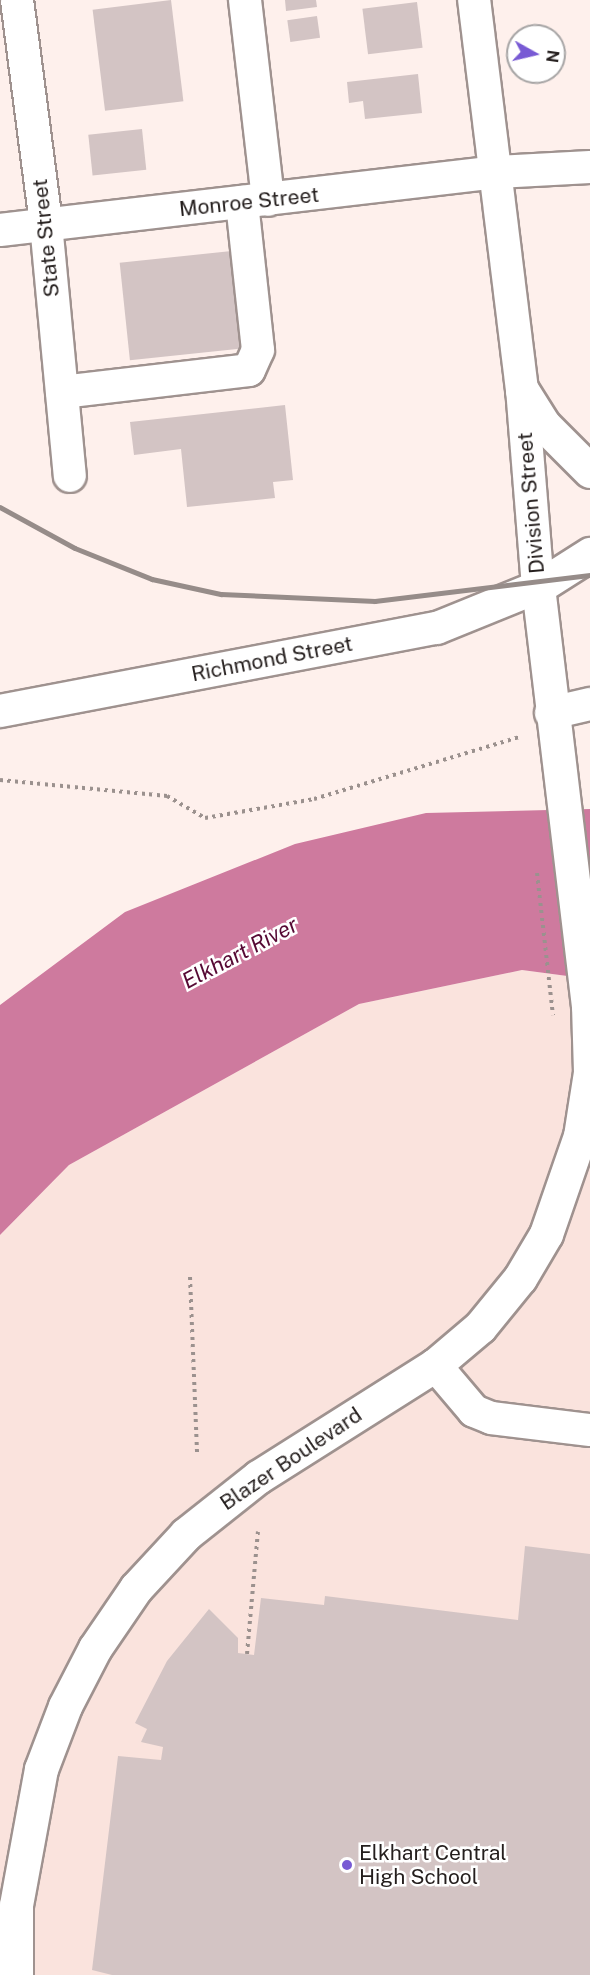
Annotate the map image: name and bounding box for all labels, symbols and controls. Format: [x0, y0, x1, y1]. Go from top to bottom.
north arrow [506, 24, 566, 84]
text: N [542, 49, 563, 64]
street label: State Street [27, 177, 65, 299]
street label: Monroe Street [178, 182, 320, 222]
street label: Division Street [512, 431, 550, 575]
street label: Richmond Street [189, 631, 355, 687]
water label: Elkhart River [178, 911, 302, 995]
street label: Blazer Boulevard [215, 1402, 367, 1516]
place label: Elkhart Central High School [359, 1840, 507, 1890]
marker: Elkhart Central High School [340, 1858, 354, 1872]

